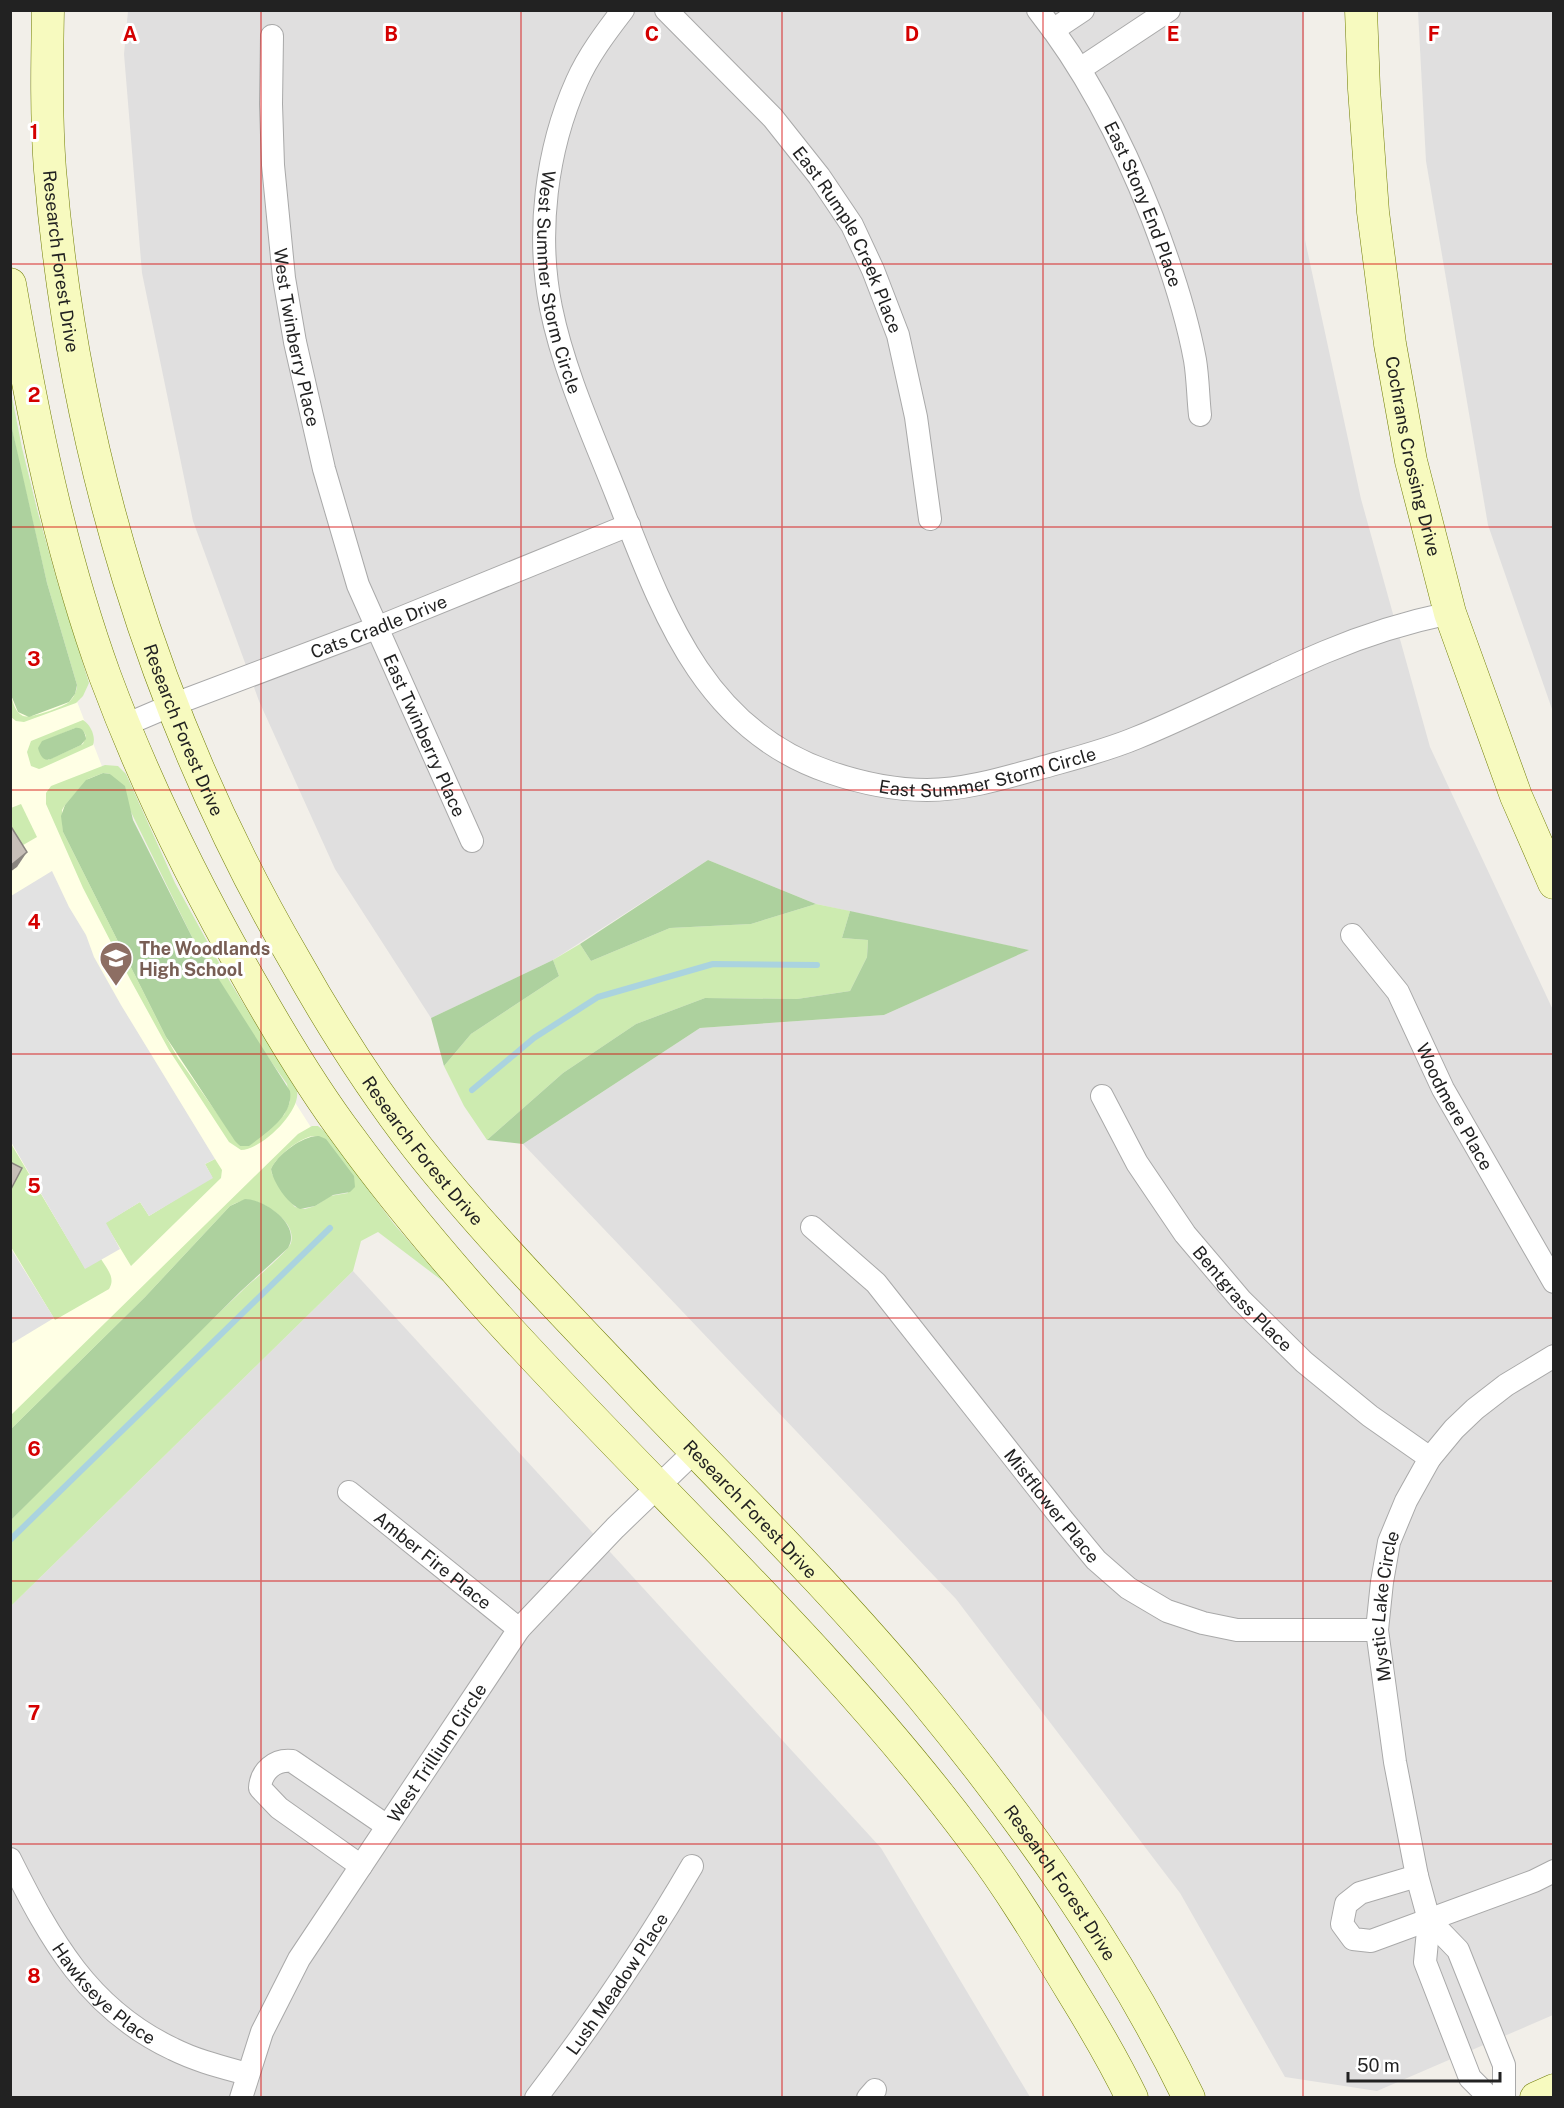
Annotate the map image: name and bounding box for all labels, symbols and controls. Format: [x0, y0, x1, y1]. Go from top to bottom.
text: A [123, 22, 137, 46]
text: B [384, 22, 398, 46]
text: C [645, 22, 659, 46]
text: D [905, 22, 919, 46]
text: E [1167, 22, 1179, 46]
text: F [1428, 22, 1440, 46]
street label: East Stony End Place [1100, 118, 1186, 289]
text: 1 [30, 120, 38, 144]
street label: East Rumple Creek Place [789, 142, 907, 336]
street label: Research Forest Drive [40, 169, 84, 354]
street label: West Summer Storm Circle [534, 169, 586, 396]
street label: West Twinberry Place [271, 247, 324, 429]
street label: Cochrans Crossing Drive [1382, 354, 1445, 558]
text: 2 [28, 383, 40, 407]
street label: Cats Cradle Drive [307, 590, 450, 662]
street label: Research Forest Drive [140, 641, 228, 819]
text: 3 [27, 647, 41, 671]
street label: East Twinberry Place [379, 650, 470, 820]
street label: East Summer Storm Circle [877, 742, 1098, 801]
text: 4 [27, 910, 41, 934]
place label: The Woodlands High School [139, 938, 270, 980]
school or university icon: The Woodlands High School [98, 940, 134, 987]
street label: Woodmere Place [1412, 1039, 1498, 1174]
street label: Research Forest Drive [358, 1072, 488, 1229]
text: 5 [27, 1174, 41, 1198]
street label: Bentgrass Place [1189, 1241, 1297, 1356]
street label: Research Forest Drive [680, 1435, 822, 1582]
text: 6 [27, 1437, 41, 1461]
street label: Mistflower Place [1000, 1445, 1104, 1567]
street label: Amber Fire Place [370, 1506, 496, 1613]
street label: Mystic Lake Circle [1366, 1527, 1403, 1683]
street label: West Trillium Circle [383, 1679, 490, 1826]
text: 7 [28, 1701, 40, 1725]
street label: Research Forest Drive [1000, 1800, 1121, 1964]
street label: Lush Meadow Place [561, 1909, 672, 2059]
street label: Hawkseye Place [48, 1938, 159, 2048]
text: 8 [27, 1964, 41, 1988]
scale bar [1348, 2045, 1500, 2083]
text: 50 m [1357, 2055, 1400, 2076]

